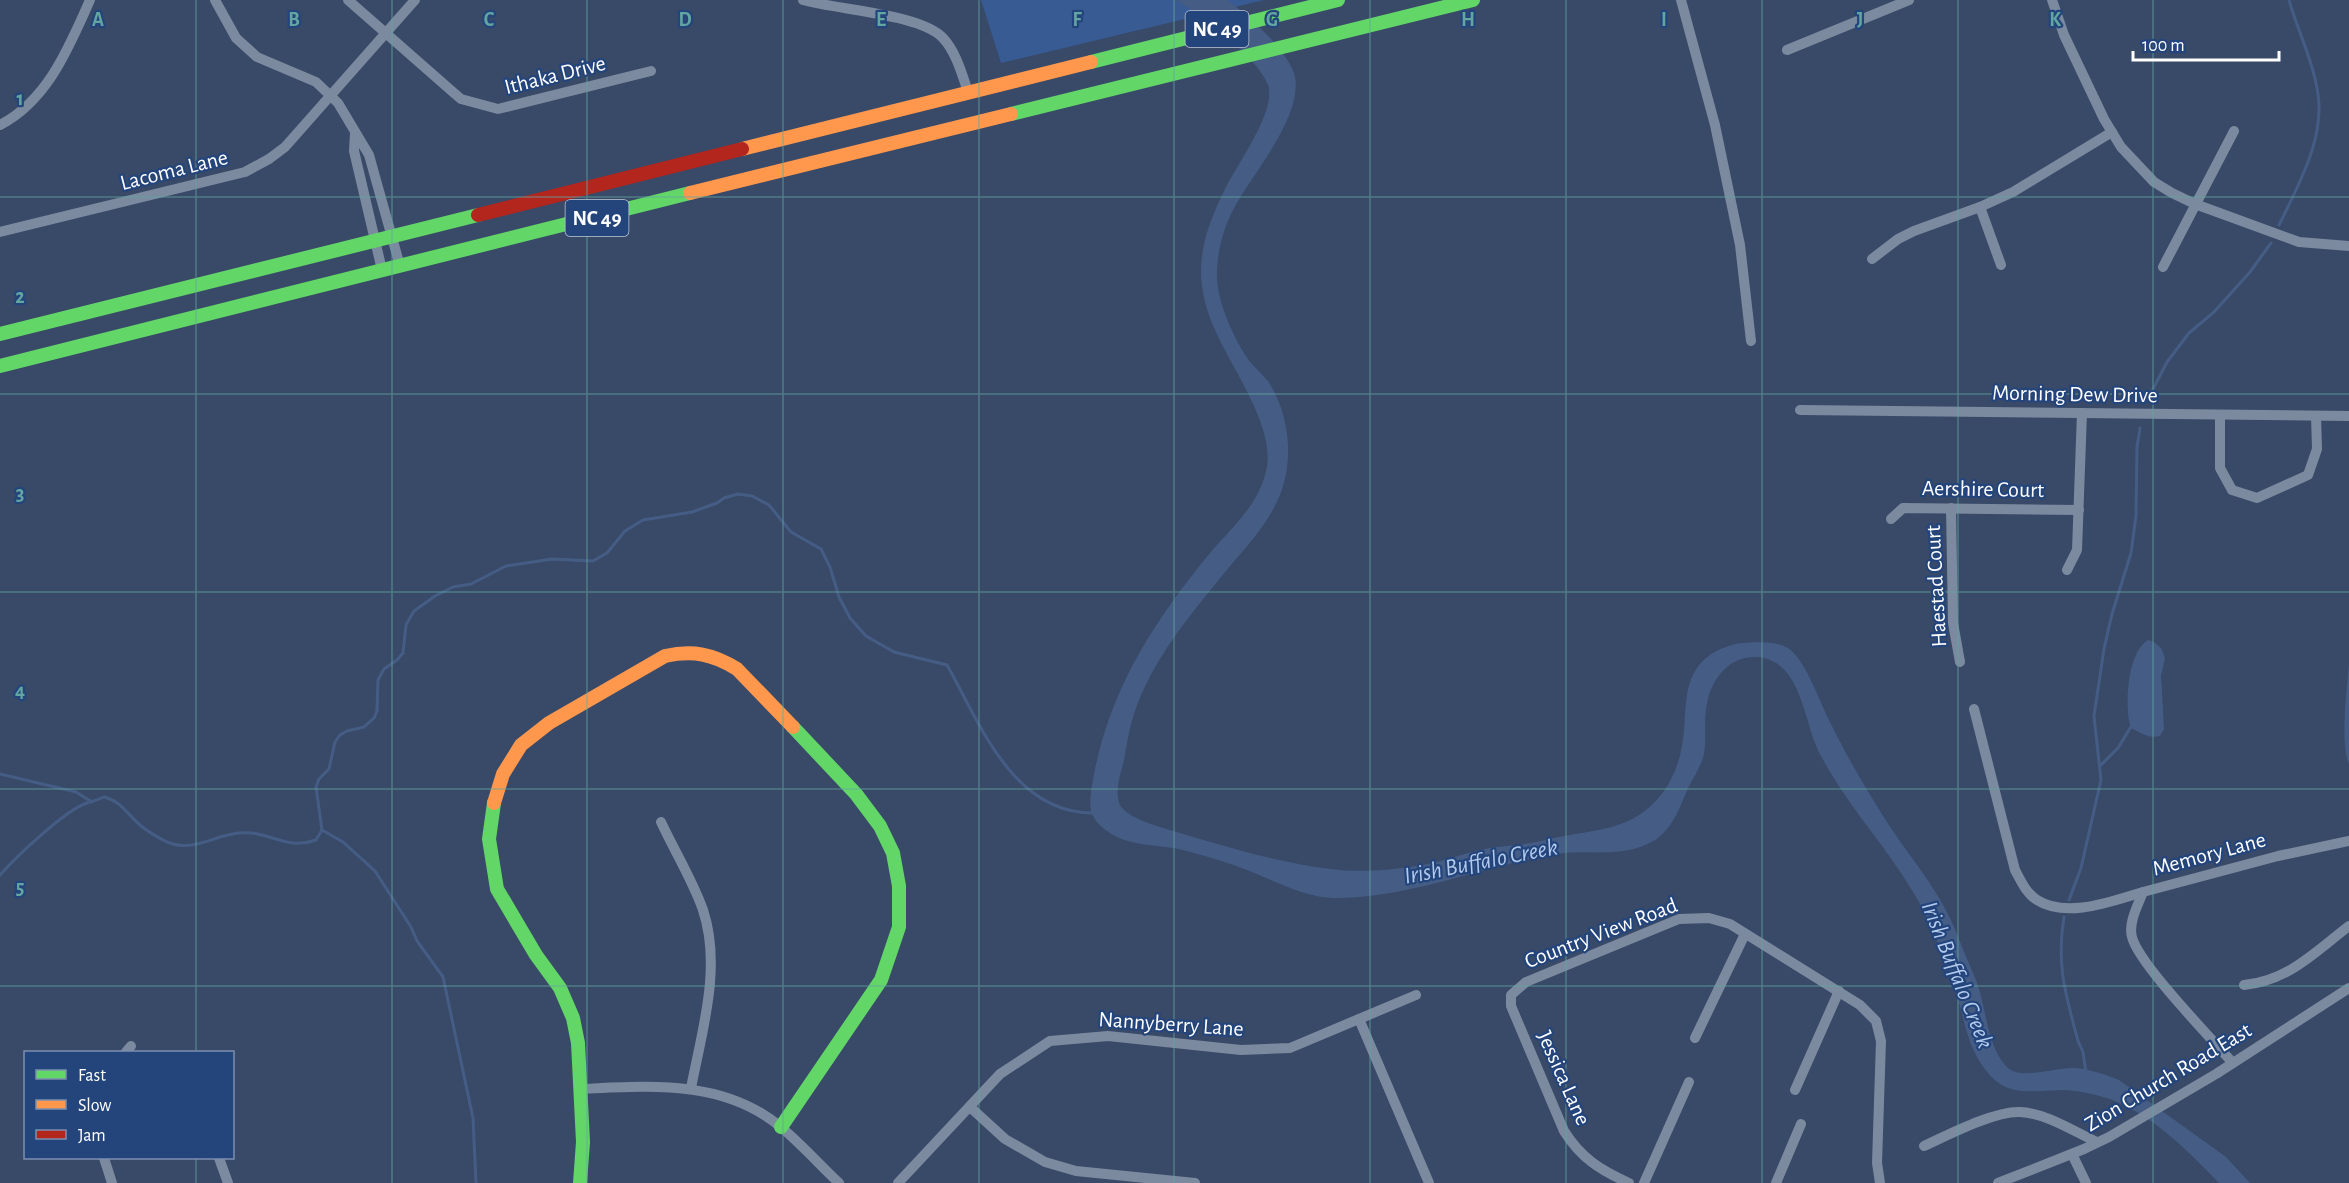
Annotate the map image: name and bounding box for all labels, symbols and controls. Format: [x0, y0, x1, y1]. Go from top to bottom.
text: A [92, 10, 104, 30]
text: B [288, 10, 300, 30]
text: C [484, 10, 495, 30]
text: D [678, 10, 692, 30]
text: E [876, 10, 886, 30]
text: F [1072, 10, 1082, 30]
text: G [1266, 10, 1278, 30]
text: H [1461, 10, 1475, 30]
text: I [1661, 10, 1667, 30]
text: J [1857, 10, 1863, 30]
text: K [2049, 10, 2061, 30]
road number: NC 49 [1186, 11, 1248, 47]
scale bar [2133, 24, 2278, 62]
text: 100 m [2142, 37, 2185, 55]
street label: Ithaka Drive [502, 52, 608, 98]
text: 1 [16, 89, 24, 109]
street label: Lacoma Lane [118, 146, 230, 194]
road number: NC 49 [566, 200, 628, 236]
text: 2 [15, 287, 25, 307]
street label: Morning Dew Drive [1992, 382, 2158, 406]
street label: Aershire Court [1922, 477, 2044, 501]
text: 3 [16, 484, 24, 504]
street label: Haestad Court [1922, 524, 1950, 648]
text: 4 [15, 681, 25, 701]
street label: Memory Lane [2150, 828, 2268, 880]
water label: Irish Buffalo Creek [1402, 835, 1560, 889]
text: 5 [16, 878, 24, 898]
street label: Country View Road [1522, 894, 1680, 972]
water label: Irish Buffalo Creek [1917, 898, 1997, 1052]
street label: Nannyberry Lane [1098, 1008, 1244, 1040]
street label: Zion Church Road East [2081, 1019, 2255, 1135]
street label: Jessica Lane [1533, 1027, 1595, 1129]
legend [24, 1051, 234, 1159]
text: Fast [78, 1067, 106, 1085]
text: Slow [78, 1097, 111, 1115]
text: Jam [78, 1127, 106, 1145]

